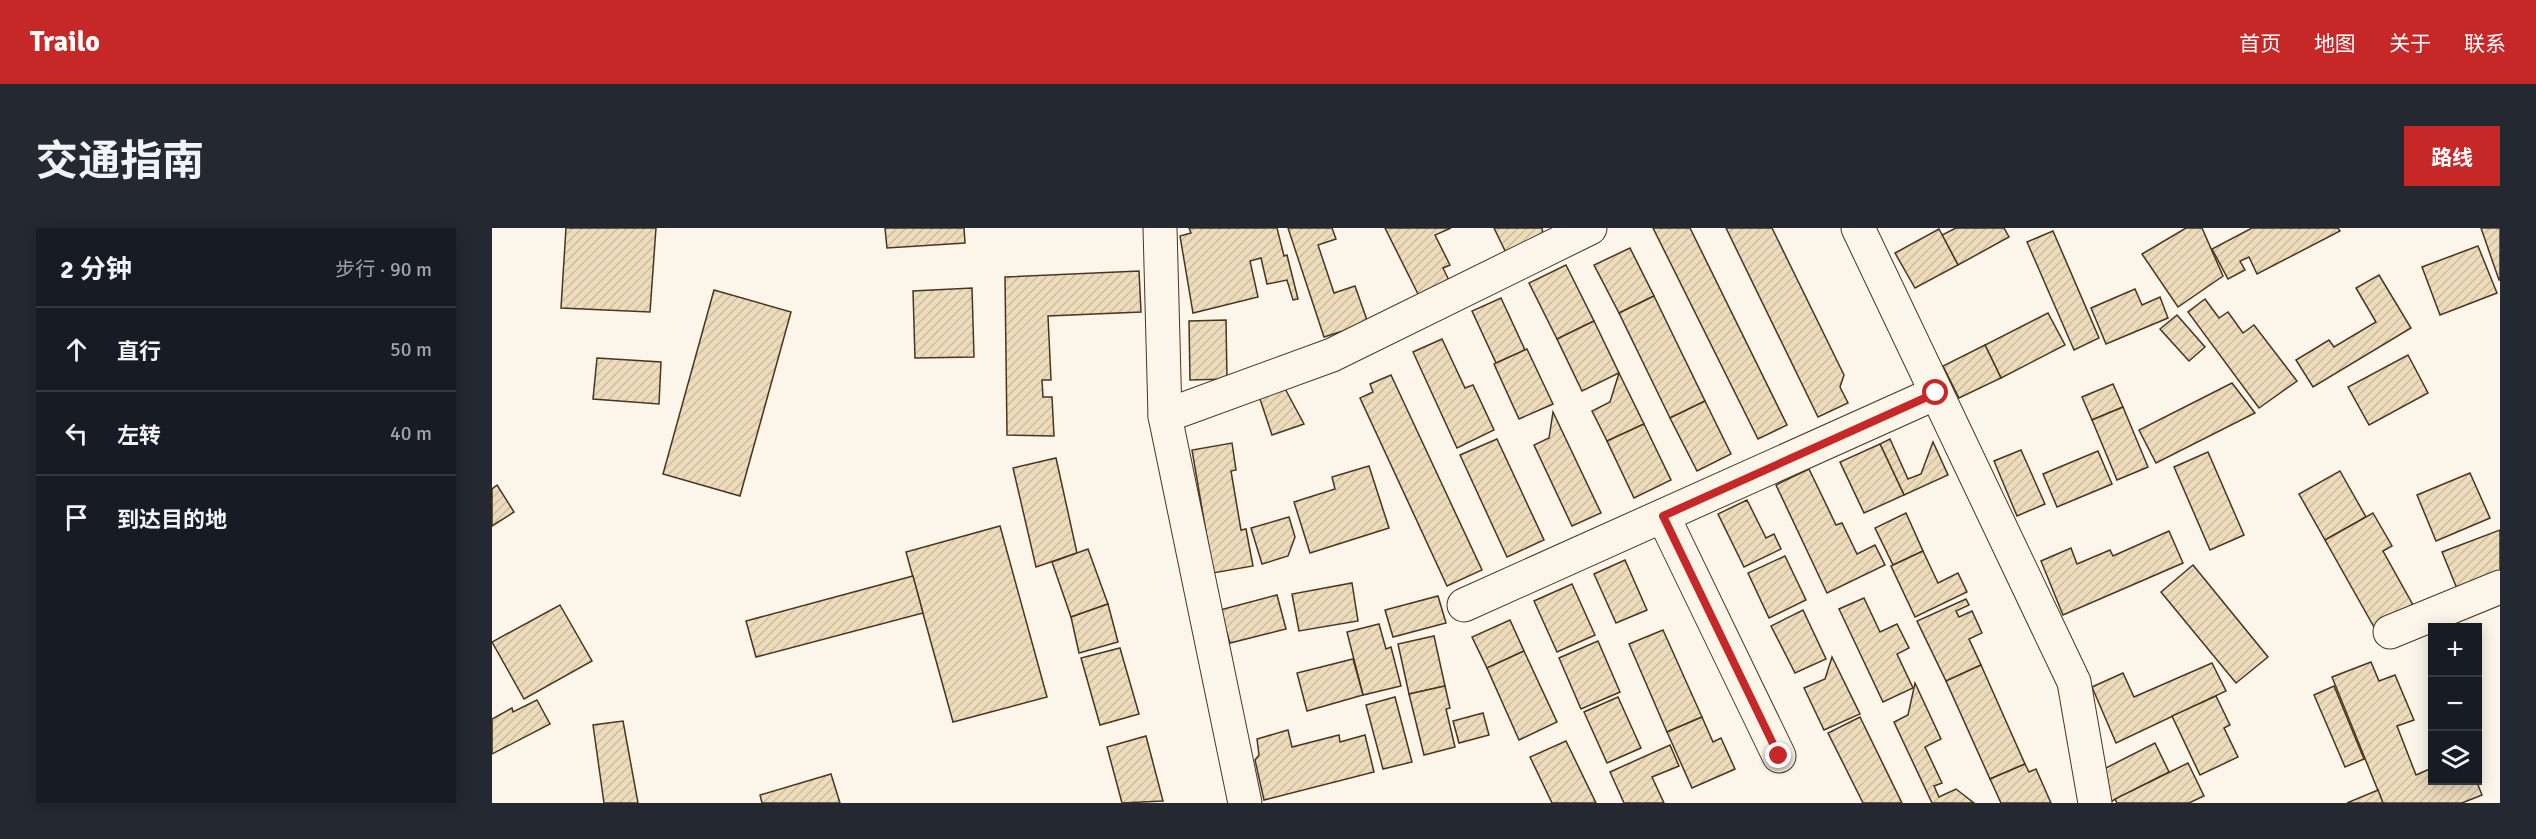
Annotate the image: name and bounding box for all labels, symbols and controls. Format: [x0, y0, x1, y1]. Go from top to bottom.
text: Trailo [30, 25, 100, 59]
text: 首页 [2239, 31, 2281, 57]
text: 地图 [2314, 31, 2356, 57]
text: 关于 [2389, 31, 2431, 57]
text: 联系 [2464, 31, 2506, 57]
button: 路线 [2404, 126, 2500, 186]
text: 交通指南 [36, 136, 204, 187]
text: 2 分钟 [60, 254, 132, 286]
text: 步行 · 90 m [335, 257, 432, 282]
icon: ahead [60, 333, 93, 366]
text: 50 m [390, 337, 432, 362]
text: 直行 [117, 338, 161, 365]
route start [1922, 379, 1948, 405]
icon: left [60, 417, 93, 450]
text: 40 m [390, 421, 432, 446]
text: 左转 [117, 422, 161, 449]
icon: arrive [60, 501, 93, 534]
text: 到达目的地 [117, 506, 227, 533]
map controls [2428, 623, 2482, 785]
button: + [2428, 623, 2482, 677]
button: − [2428, 677, 2482, 731]
button: layers [2428, 731, 2482, 785]
route end [1765, 742, 1791, 768]

